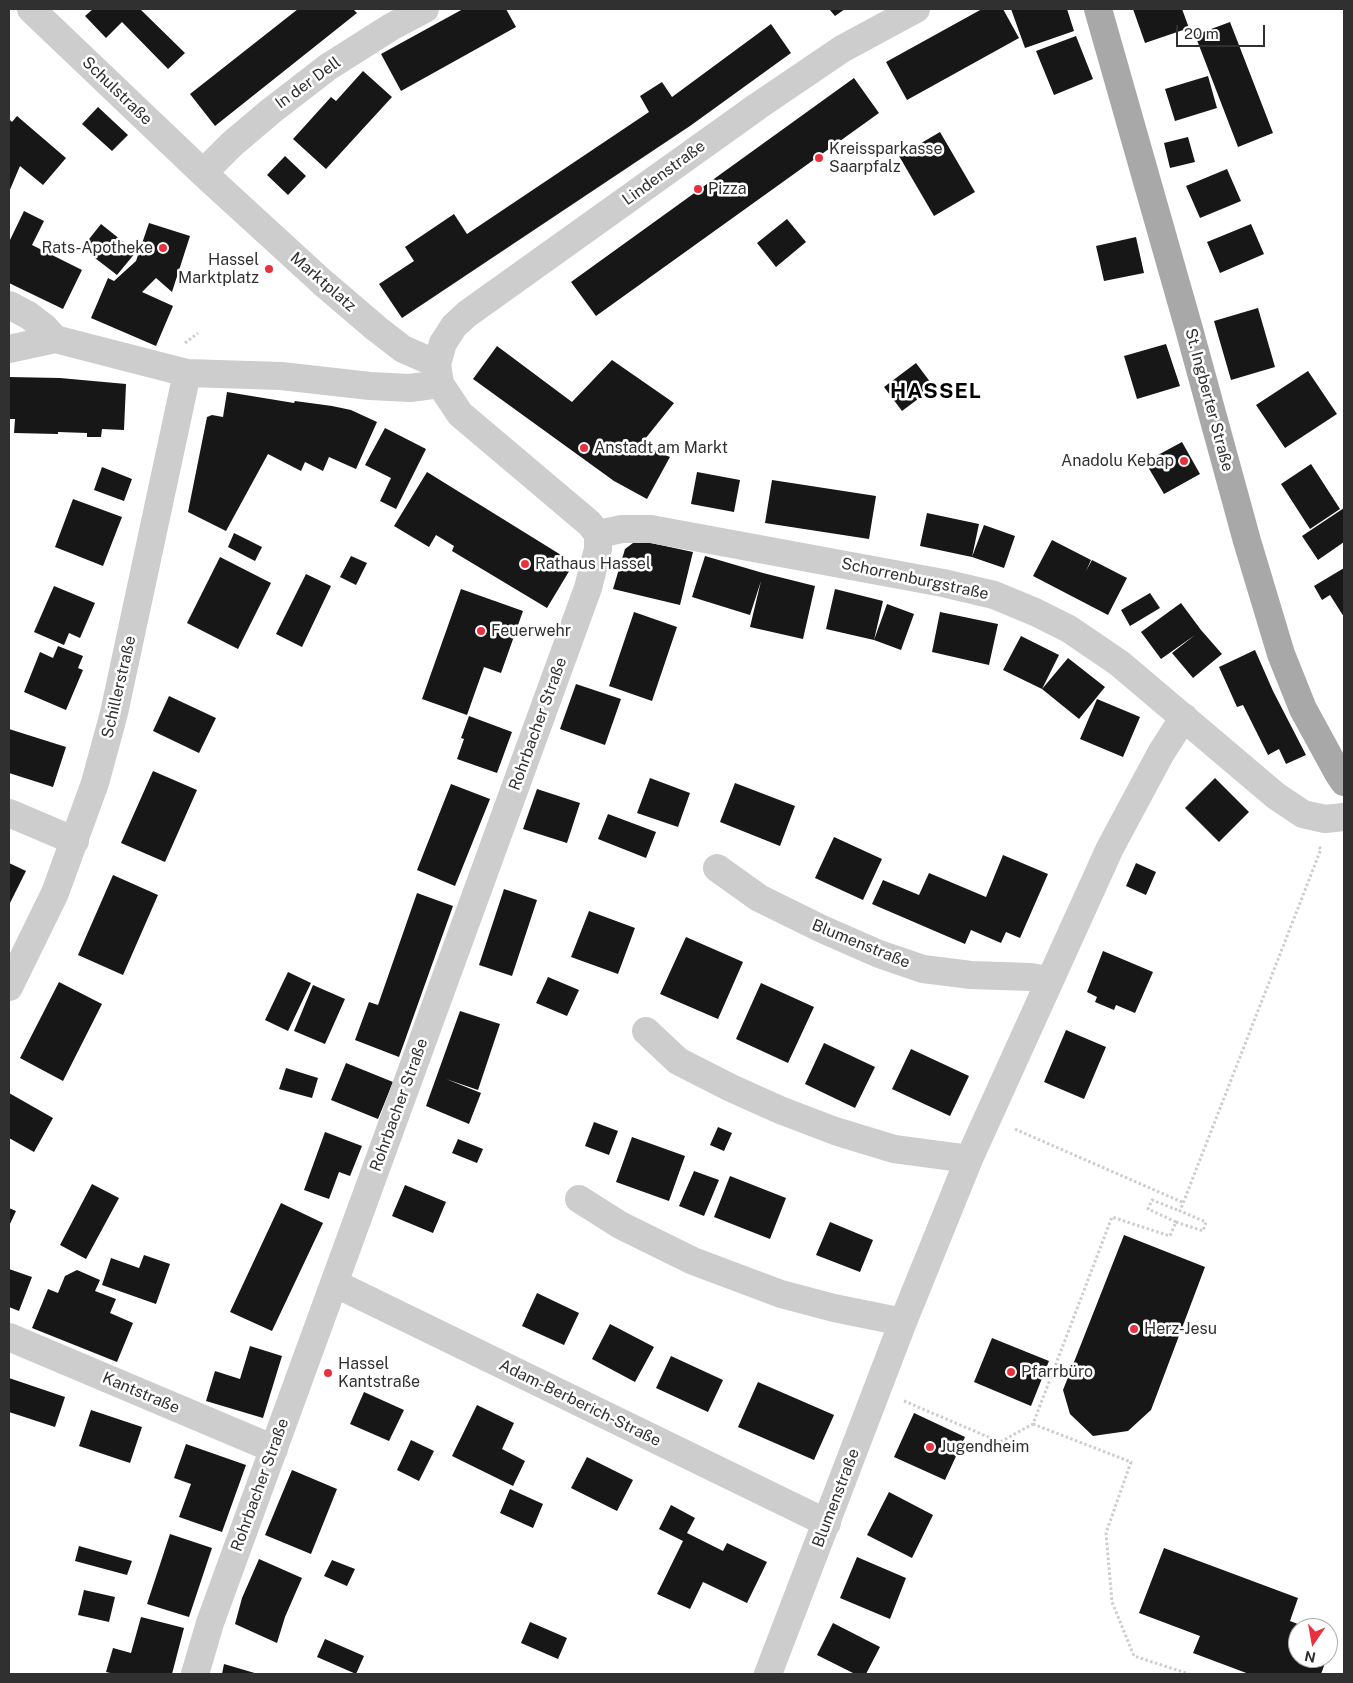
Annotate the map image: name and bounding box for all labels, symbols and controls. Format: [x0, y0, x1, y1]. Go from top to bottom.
scale bar [1178, 15, 1267, 47]
text: 20 m [1184, 25, 1219, 42]
street label: Schulstraße [78, 53, 156, 129]
street label: In der Dell [272, 53, 344, 113]
street label: Lindenstraße [619, 137, 709, 209]
place label: Kreissparkasse Saarpfalz [829, 139, 943, 177]
marker: Kreissparkasse Saarpfalz [813, 152, 825, 164]
place label: Pizza [708, 179, 747, 199]
marker: Pizza [692, 183, 704, 195]
place label: Rats-Apotheke [42, 238, 153, 258]
marker: Rats-Apotheke [157, 242, 169, 254]
street label: Marktplatz [286, 248, 360, 316]
place label: Hassel Marktplatz [178, 250, 259, 288]
marker: Hassel Marktplatz [263, 263, 275, 275]
street label: St. Ingberter Straße [1181, 326, 1237, 474]
district label: HASSEL [889, 379, 983, 405]
place label: Anstadt am Markt [594, 438, 728, 458]
marker: Anstadt am Markt [578, 442, 590, 454]
place label: Anadolu Kebap [1061, 451, 1174, 471]
marker: Anadolu Kebap [1178, 455, 1190, 467]
place label: Rathaus Hassel [535, 554, 651, 574]
street label: Schorrenburgstraße [840, 554, 990, 604]
marker: Rathaus Hassel [519, 558, 531, 570]
place label: Feuerwehr [491, 621, 571, 641]
marker: Feuerwehr [475, 625, 487, 637]
street label: Schillerstraße [98, 634, 140, 740]
street label: Rohrbacher Straße [505, 655, 571, 793]
street label: Blumenstraße [809, 916, 913, 972]
street label: Rohrbacher Straße [366, 1036, 432, 1174]
place label: Herz-Jesu [1144, 1319, 1217, 1339]
marker: Herz-Jesu [1128, 1323, 1140, 1335]
place label: Hassel Kantstraße [338, 1354, 420, 1392]
street label: Adam-Berberich-Straße [496, 1355, 664, 1451]
place label: Pfarrbüro [1021, 1362, 1093, 1382]
marker: Pfarrbüro [1005, 1366, 1017, 1378]
marker: Hassel Kantstraße [322, 1367, 334, 1379]
street label: Kantstraße [99, 1368, 183, 1418]
street label: Rohrbacher Straße [227, 1416, 293, 1554]
place label: Jugendheim [940, 1437, 1029, 1457]
marker: Jugendheim [924, 1441, 936, 1453]
street label: Blumenstraße [808, 1446, 864, 1550]
north arrow [1288, 1618, 1338, 1668]
text: N [1303, 1648, 1317, 1666]

